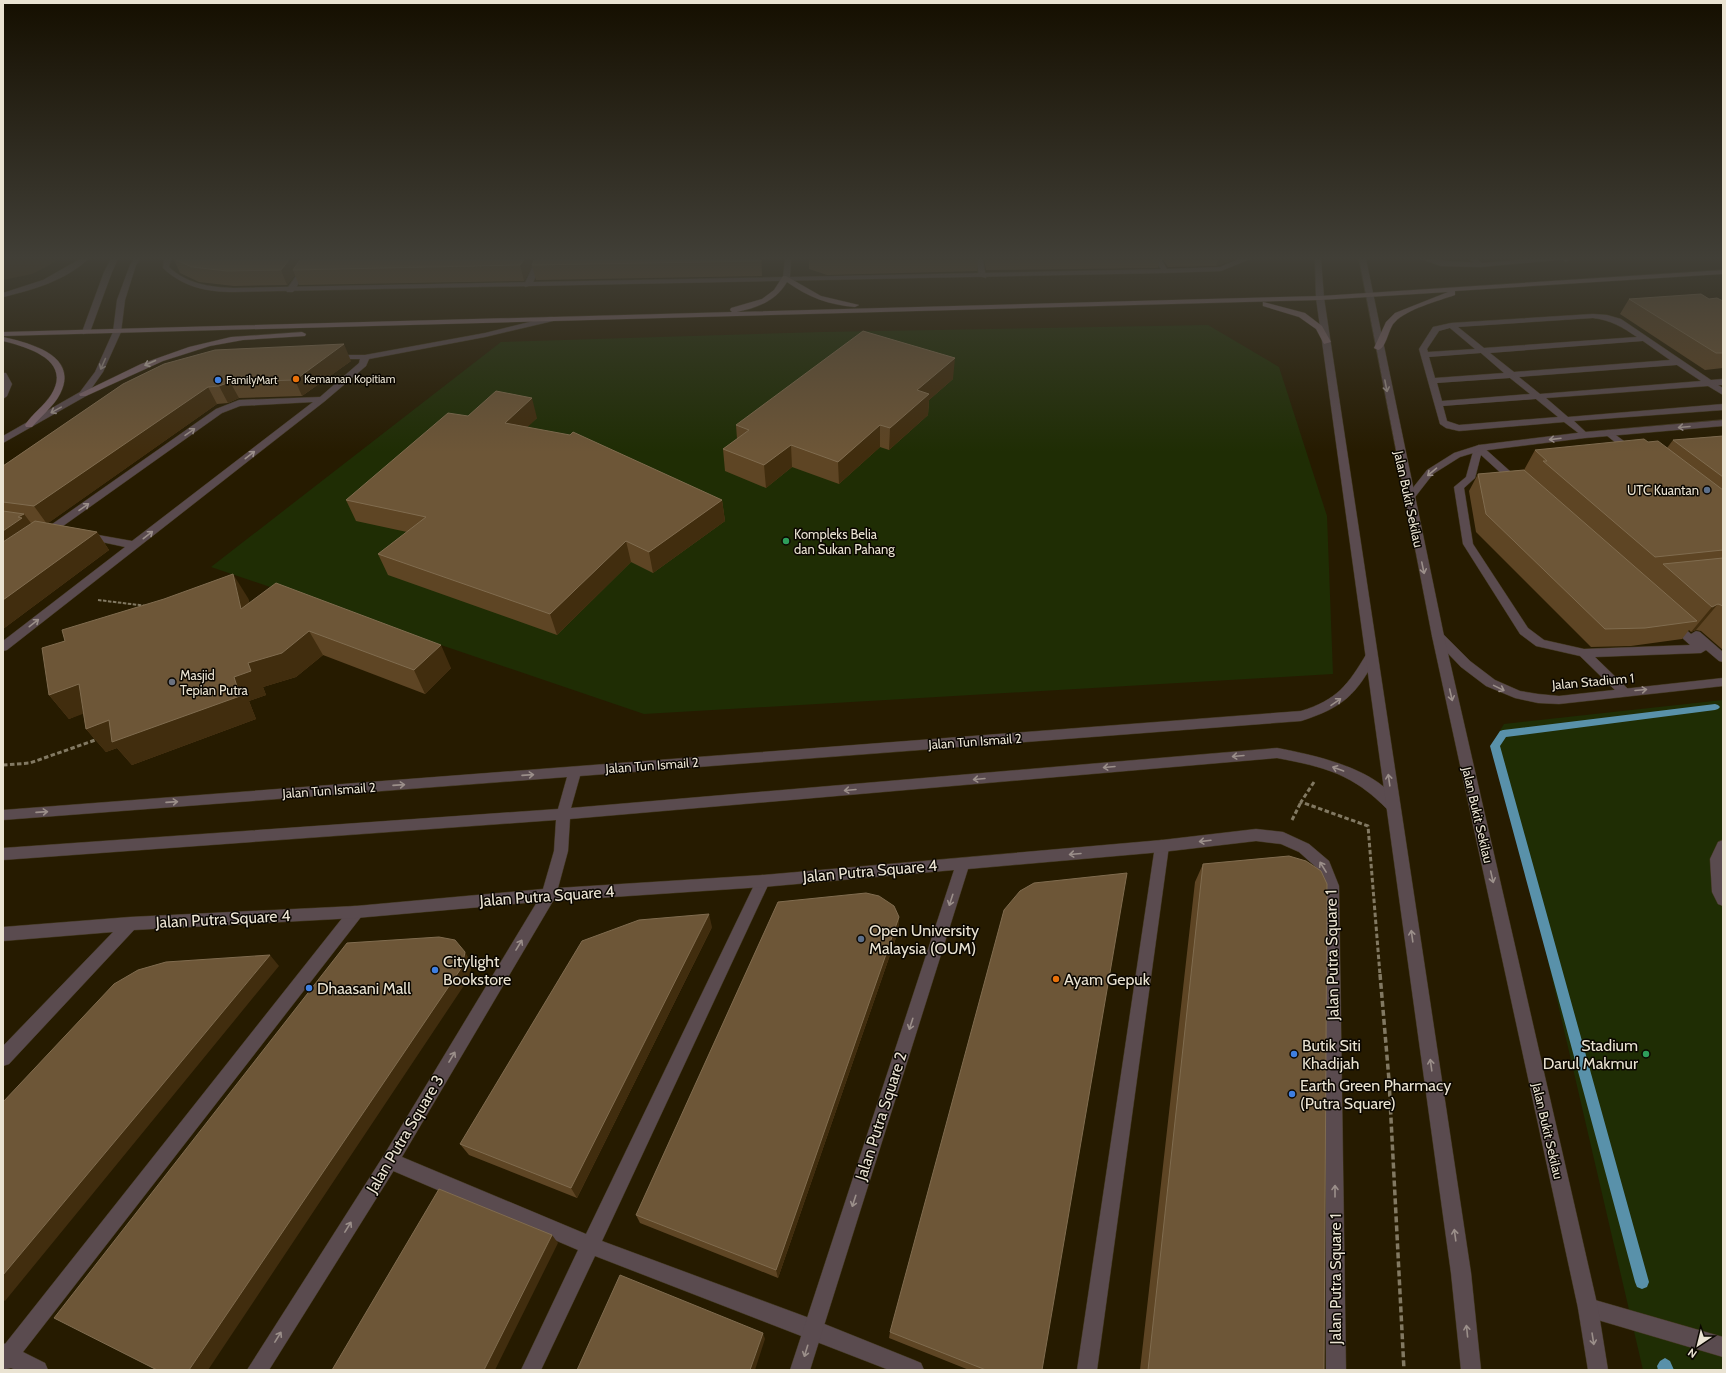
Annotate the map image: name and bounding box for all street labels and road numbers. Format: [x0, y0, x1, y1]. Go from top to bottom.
street label: Jalan Bukit Sekilau [1391, 448, 1427, 549]
street label: Jalan Stadium 1 [1550, 669, 1635, 693]
street label: Jalan Tun Ismail 2 [927, 730, 1022, 752]
street label: Jalan Tun Ismail 2 [604, 754, 699, 776]
street label: Jalan Bukit Sekilau [1459, 764, 1497, 865]
street label: Jalan Tun Ismail 2 [281, 779, 376, 801]
street label: Jalan Putra Square 4 [801, 856, 938, 886]
street label: Jalan Putra Square 4 [478, 882, 615, 910]
street label: Jalan Putra Square 1 [1321, 889, 1343, 1022]
street label: Jalan Putra Square 4 [154, 906, 291, 932]
street label: Jalan Putra Square 2 [851, 1049, 911, 1184]
street label: Jalan Putra Square 3 [362, 1072, 448, 1197]
street label: Jalan Bukit Sekilau [1529, 1080, 1567, 1181]
street label: Jalan Putra Square 1 [1326, 1214, 1345, 1345]

